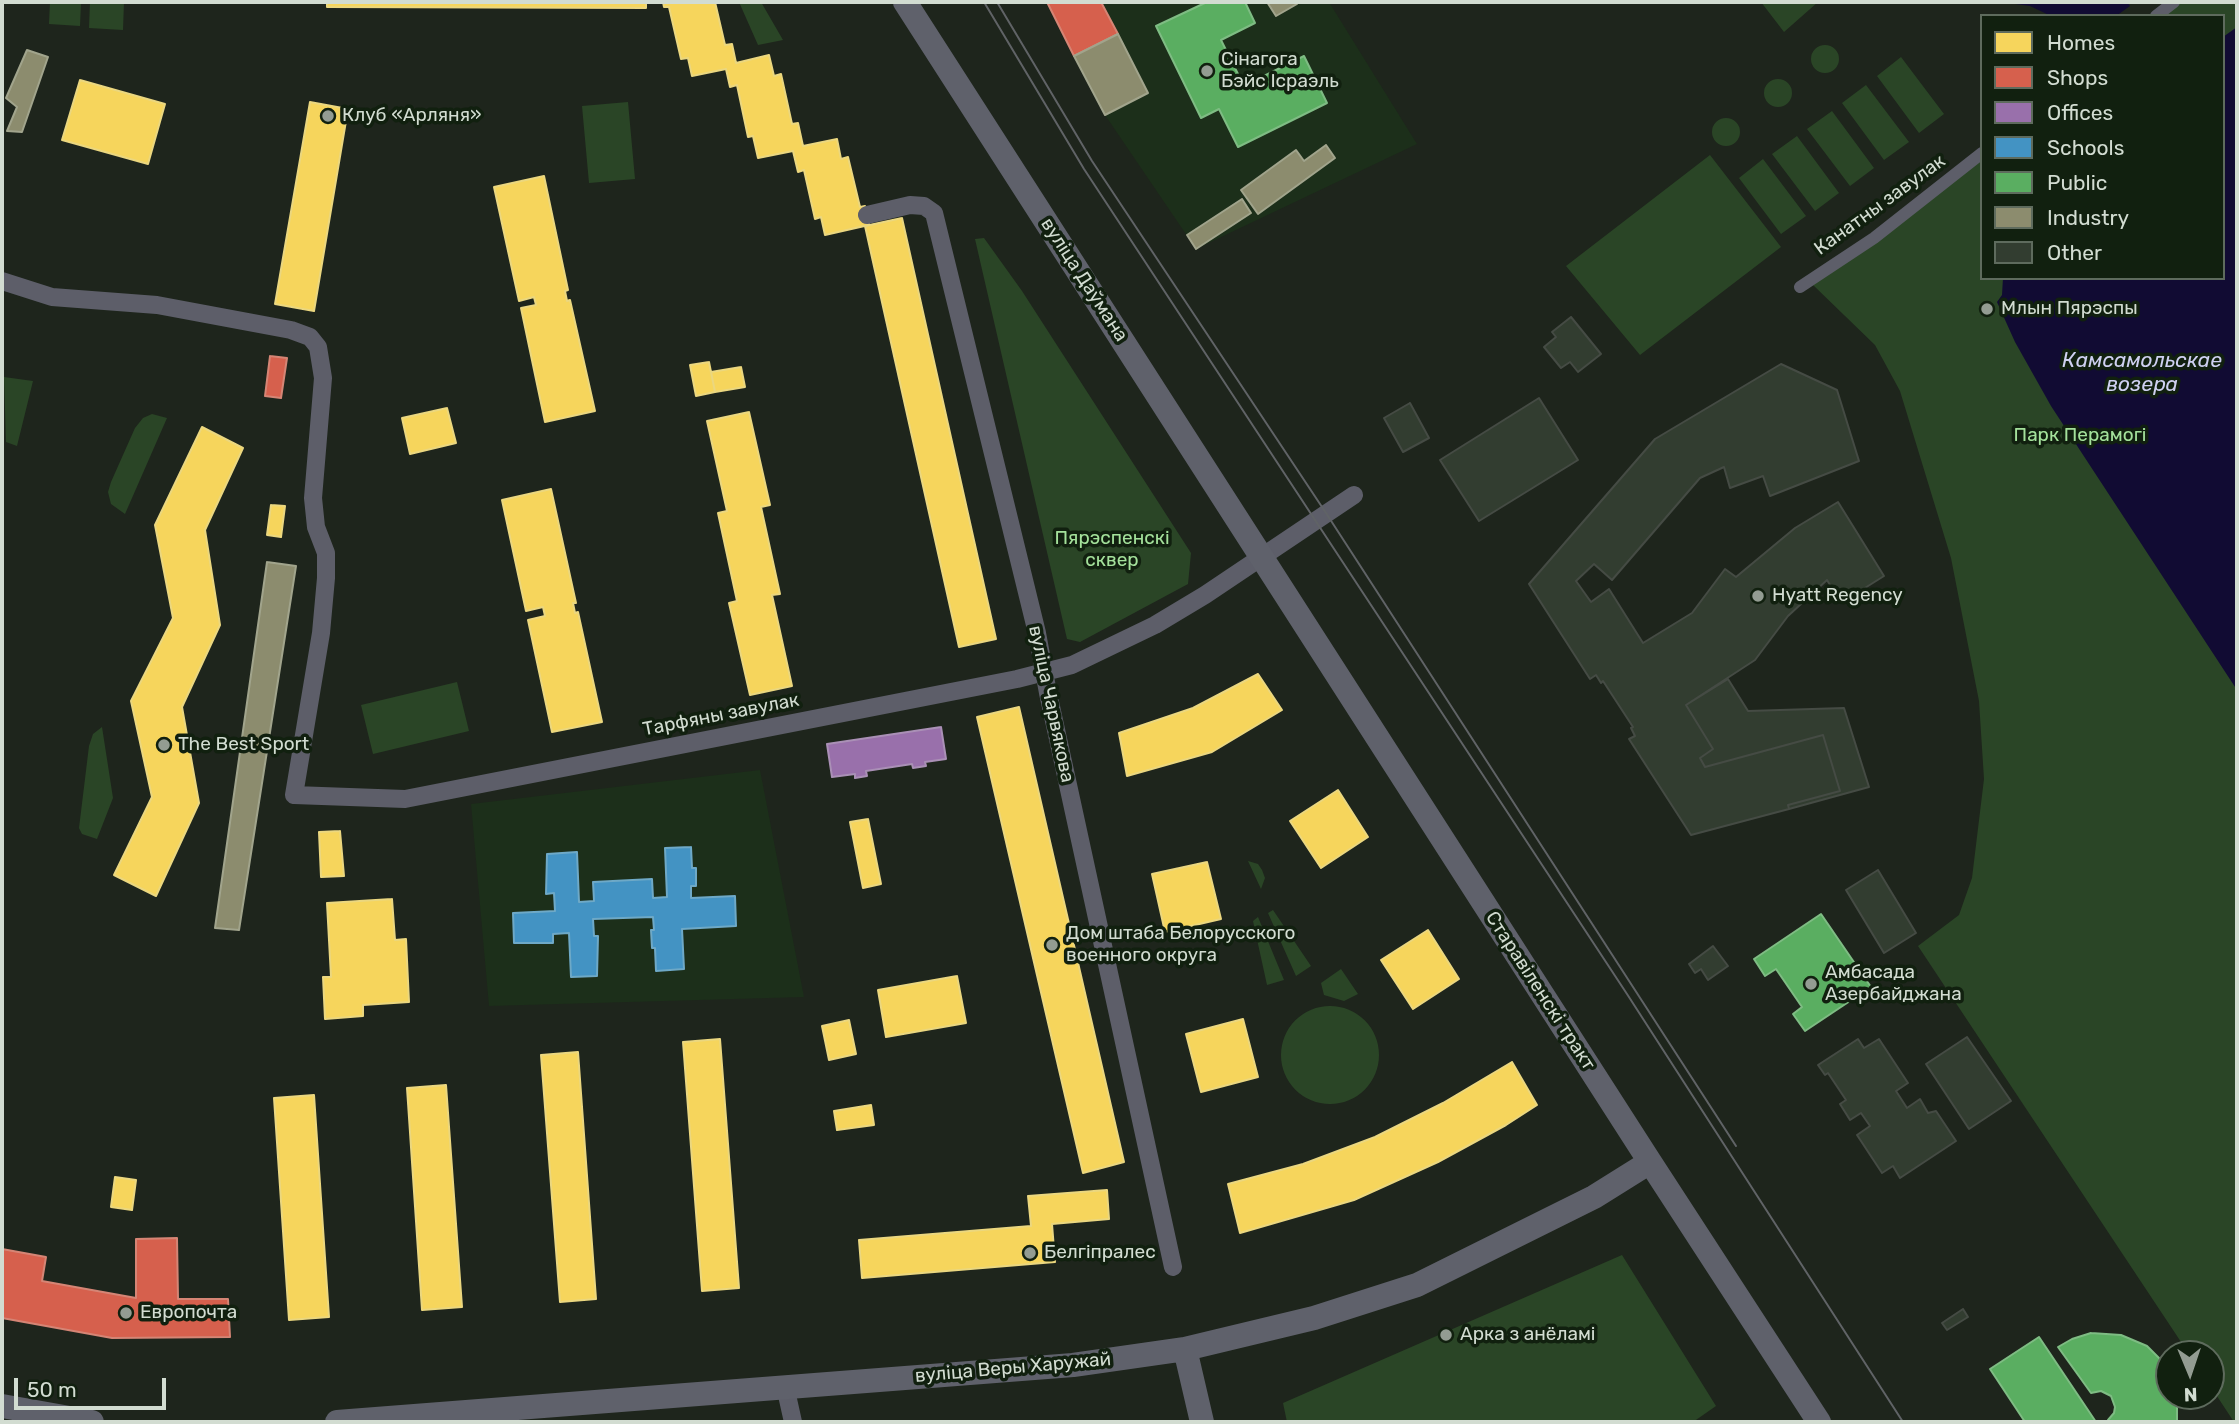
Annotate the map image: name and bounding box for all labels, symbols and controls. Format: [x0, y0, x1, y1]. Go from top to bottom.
legend [1980, 14, 2225, 280]
text: Homes [2047, 30, 2115, 55]
place label: Сінагога Бэйс Ісраэль [1221, 49, 1339, 93]
marker: Сінагога Бэйс Ісраэль [1199, 63, 1215, 79]
text: Shops [2047, 65, 2108, 90]
text: Offices [2047, 100, 2113, 125]
place label: Клуб «Арляня» [342, 105, 482, 127]
marker: Клуб «Арляня» [320, 108, 336, 124]
text: Schools [2047, 135, 2124, 160]
street label: Канатны завулак [1810, 150, 1950, 260]
text: Public [2047, 170, 2107, 195]
text: Industry [2047, 205, 2129, 230]
street label: вуліца Даўмана [1036, 214, 1132, 346]
text: Other [2047, 240, 2102, 265]
place label: Млын Пярэспы [2001, 298, 2138, 320]
marker: Млын Пярэспы [1979, 301, 1995, 317]
water label: Камсамольскае возера [2062, 348, 2222, 398]
park label: Парк Перамогі [2014, 425, 2146, 447]
park label: Пярэспенскі сквер [1055, 528, 1169, 572]
place label: Hyatt Regency [1772, 585, 1903, 607]
marker: Hyatt Regency [1750, 588, 1766, 604]
street label: вуліца Чарвякова [1023, 623, 1079, 785]
street label: Тарфяны завулак [641, 689, 801, 741]
place label: The Best Sport [178, 734, 309, 756]
marker: The Best Sport [156, 737, 172, 753]
street label: Старавіленскі тракт [1480, 907, 1600, 1075]
place label: Дом штаба Белорусского военного округа [1066, 923, 1295, 967]
marker: Дом штаба Белорусского военного округа [1044, 937, 1060, 953]
place label: Амбасада Азербайджана [1825, 962, 1962, 1006]
marker: Амбасада Азербайджана [1803, 976, 1819, 992]
place label: Белгіпралес [1044, 1242, 1156, 1264]
marker: Белгіпралес [1022, 1245, 1038, 1261]
place label: Европочта [140, 1302, 237, 1324]
marker: Европочта [118, 1305, 134, 1321]
place label: Арка з анёламі [1460, 1324, 1595, 1346]
marker: Арка з анёламі [1438, 1327, 1454, 1343]
north arrow [2155, 1340, 2225, 1410]
street label: вуліца Веры Харужай [914, 1348, 1112, 1388]
scale bar [18, 1364, 170, 1408]
text: 50 m [27, 1377, 77, 1402]
text: N [2183, 1383, 2198, 1406]

